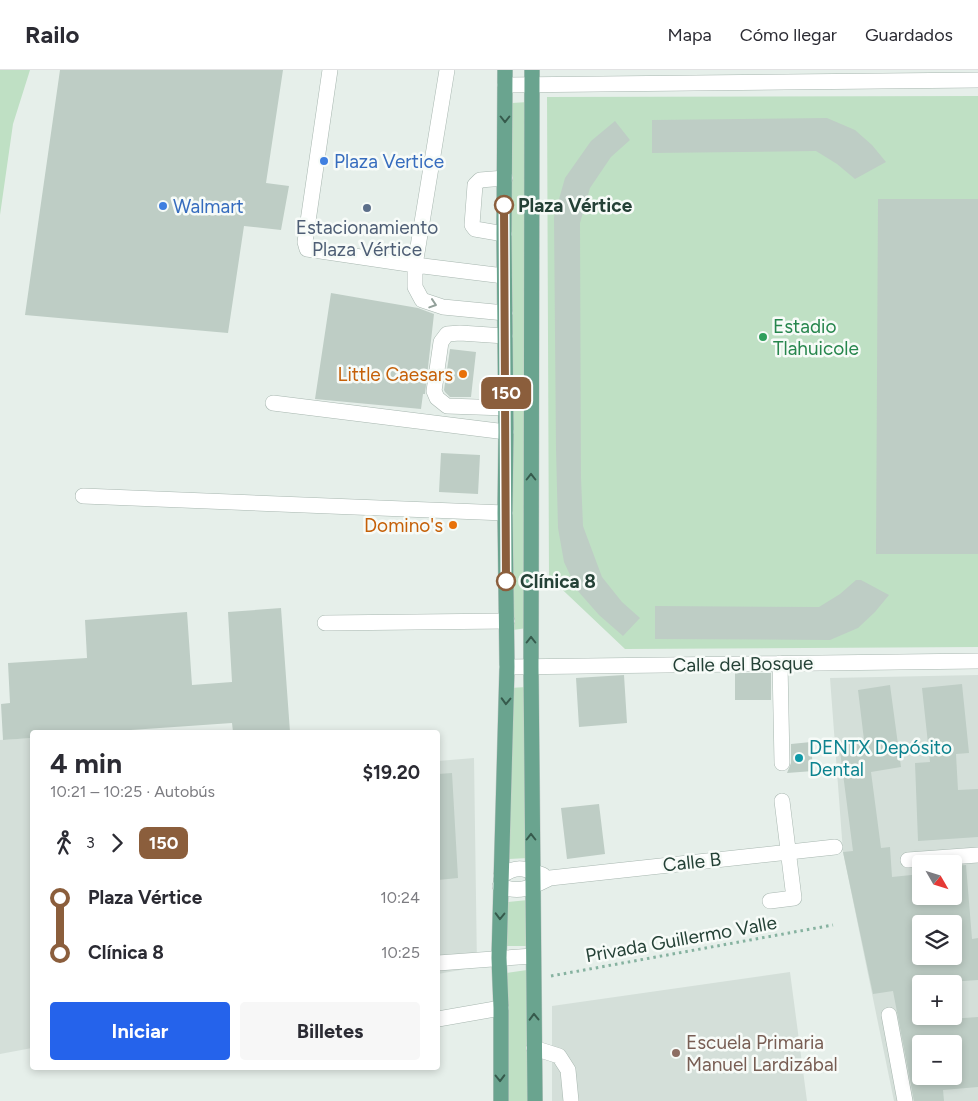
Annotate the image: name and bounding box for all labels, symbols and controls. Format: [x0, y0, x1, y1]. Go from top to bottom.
text: Railo [25, 20, 79, 49]
text: Mapa [667, 24, 712, 46]
text: Cómo llegar [740, 24, 837, 46]
text: Guardados [865, 24, 953, 46]
one-way arrow [500, 115, 510, 123]
place label: Plaza Vertice [334, 150, 444, 173]
marker: Plaza Vertice [318, 155, 330, 167]
place label: Plaza Vértice [518, 194, 633, 217]
place label: Walmart [173, 195, 244, 218]
marker: Plaza Vértice [494, 195, 514, 215]
marker: Walmart [157, 200, 169, 212]
marker: Estacionamiento Plaza Vértice [361, 202, 373, 214]
place label: Estacionamiento Plaza Vértice [296, 216, 438, 261]
one-way arrow [429, 298, 437, 308]
place label: Estadio Tlahuicole [773, 315, 859, 360]
marker: Estadio Tlahuicole [757, 331, 769, 343]
place label: Little Caesars [338, 363, 453, 386]
marker: Little Caesars [457, 368, 469, 380]
line badge: 150 [477, 377, 535, 409]
text: 150 [491, 382, 521, 404]
one-way arrow [526, 473, 536, 481]
place label: Domino's [364, 514, 443, 537]
marker: Domino's [447, 519, 459, 531]
place label: Clínica 8 [520, 570, 596, 593]
marker: Clínica 8 [496, 571, 516, 591]
one-way arrow [526, 636, 536, 644]
street label: Calle del Bosque [672, 651, 814, 677]
one-way arrow [501, 698, 511, 705]
place label: DENTX Depósito Dental [809, 736, 952, 781]
text: 4 min [50, 746, 122, 780]
marker: DENTX Depósito Dental [793, 752, 805, 764]
text: $19.20 [362, 761, 420, 784]
text: 10:21 – 10:25 · Autobús [50, 782, 215, 801]
icon: walk [50, 829, 78, 857]
icon: forward [103, 829, 131, 857]
text: 150 [149, 832, 178, 854]
text: 3 [86, 833, 95, 852]
one-way arrow [526, 833, 536, 841]
street label: Calle B [662, 848, 722, 876]
north arrow [912, 855, 962, 905]
map controls [912, 855, 962, 1085]
text: Plaza Vértice [88, 886, 202, 909]
text: 10:24 [380, 888, 420, 907]
street label: Privada Guillermo Valle [584, 911, 778, 967]
one-way arrow [495, 912, 505, 920]
button: layers [912, 915, 962, 965]
text: Clínica 8 [88, 941, 164, 964]
text: 10:25 [381, 943, 420, 962]
button: + [912, 975, 962, 1025]
button: Iniciar [50, 1002, 230, 1060]
button: Billetes [240, 1002, 420, 1060]
one-way arrow [529, 1013, 539, 1021]
place label: Escuela Primaria Manuel Lardizábal [686, 1031, 838, 1076]
button: − [912, 1035, 962, 1085]
marker: Escuela Primaria Manuel Lardizábal [670, 1047, 682, 1059]
one-way arrow [495, 1075, 506, 1083]

